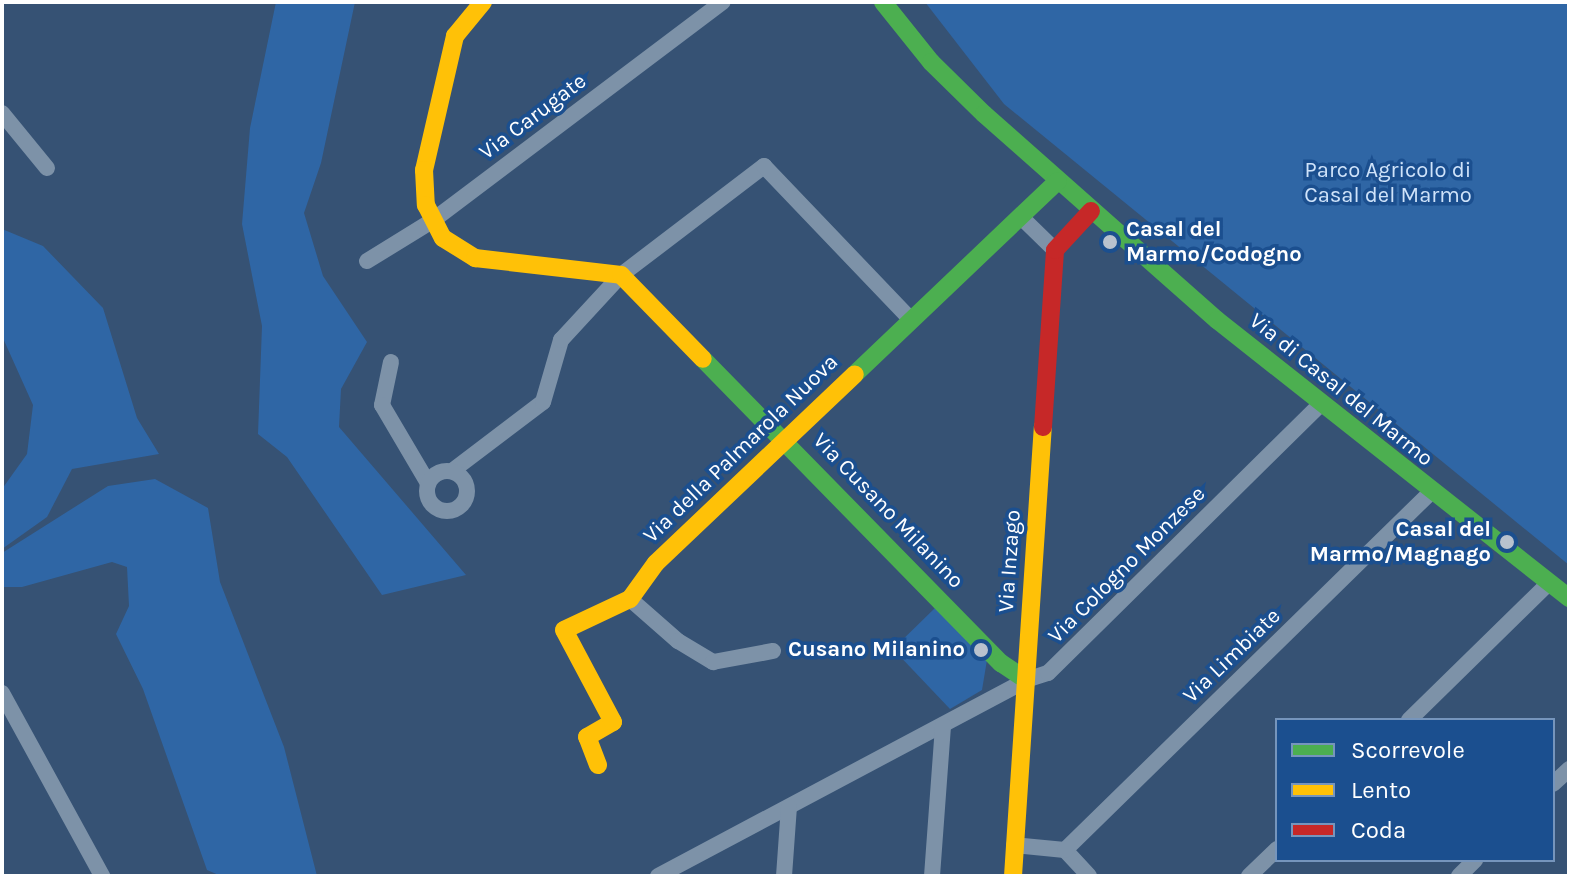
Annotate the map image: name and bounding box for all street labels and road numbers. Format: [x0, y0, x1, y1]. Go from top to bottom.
street label: Via Carugate [474, 68, 592, 166]
street label: Via di Casal del Marmo [1244, 308, 1438, 472]
street label: Via della Palmarola Nuova [638, 349, 844, 549]
street label: Via Cusano Milanino [807, 428, 969, 594]
street label: Via Cologno Monzese [1043, 481, 1211, 649]
street label: Via Inzago [993, 509, 1027, 613]
street label: Via Limbiate [1178, 603, 1286, 709]

